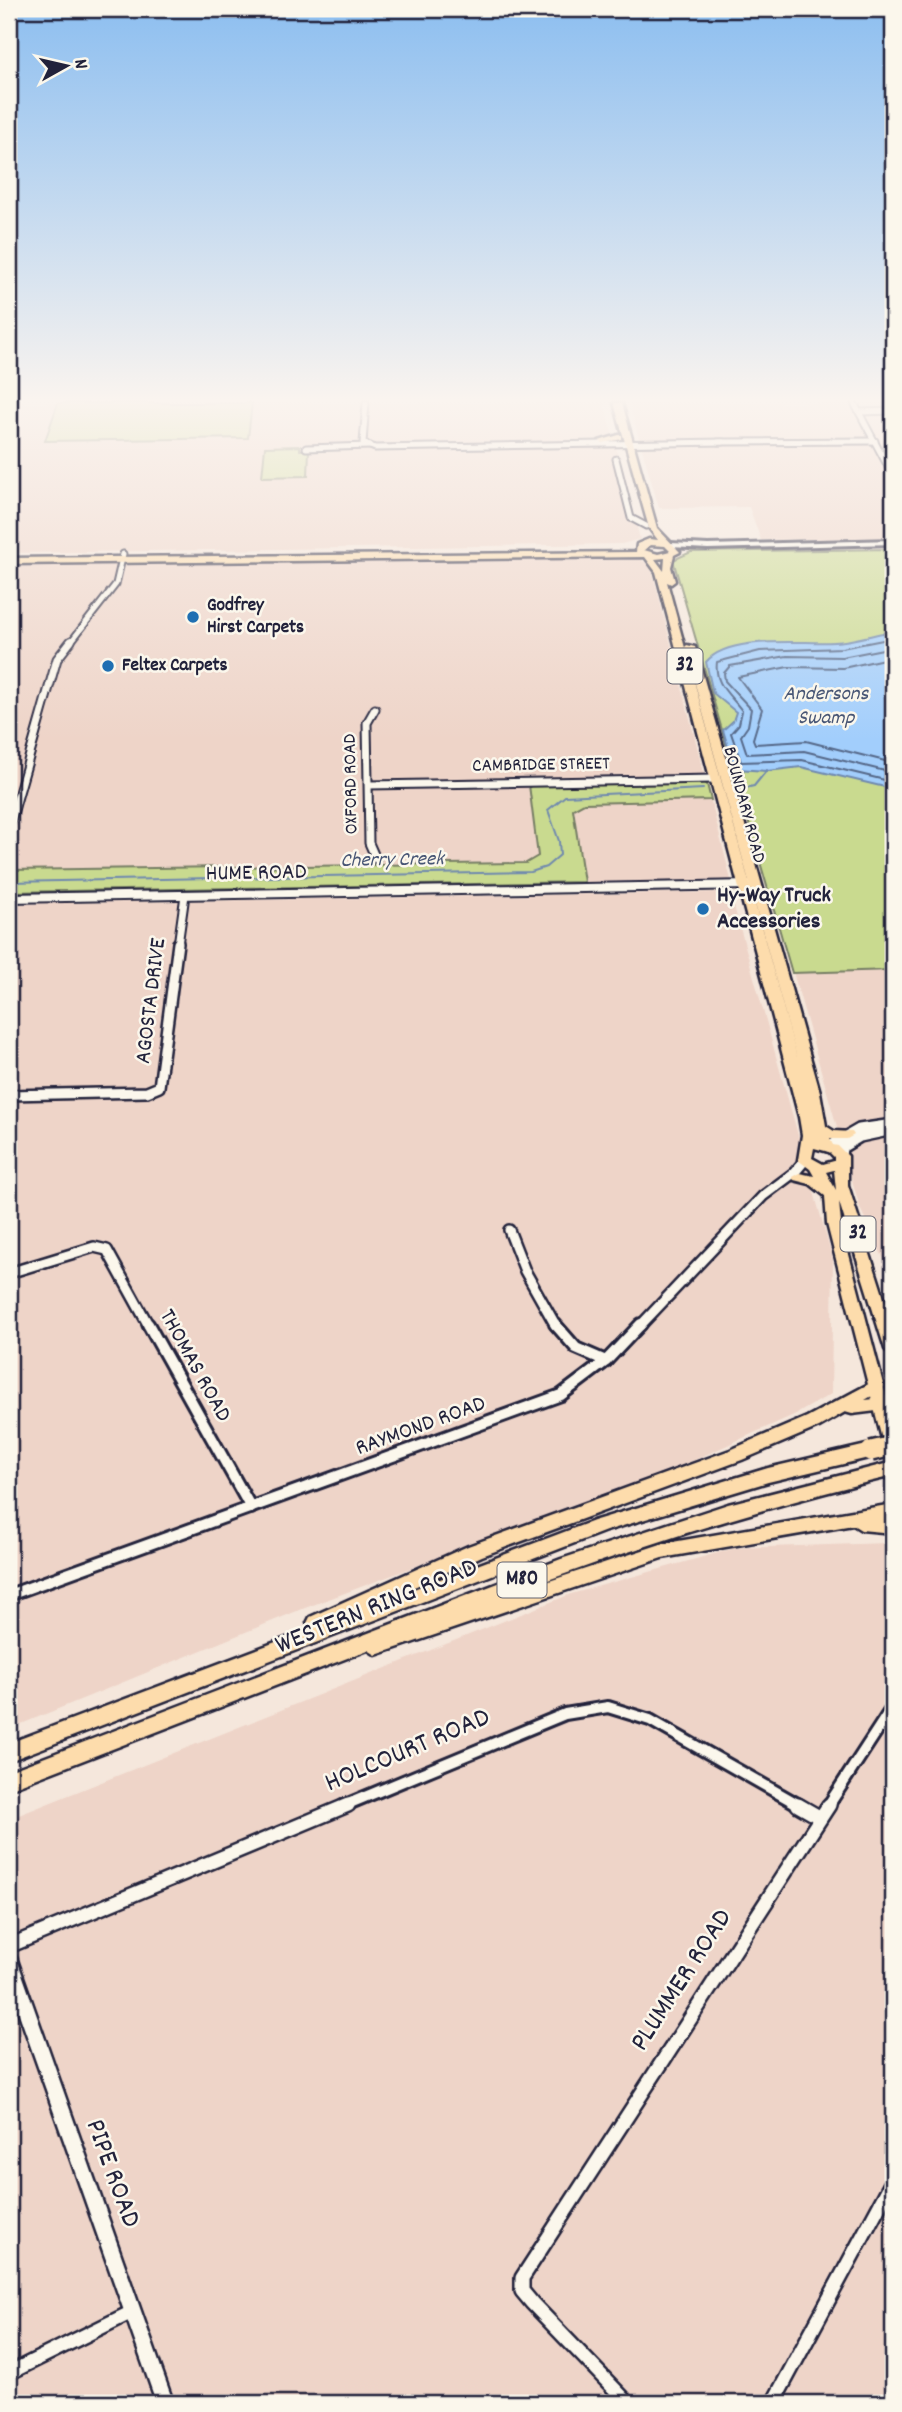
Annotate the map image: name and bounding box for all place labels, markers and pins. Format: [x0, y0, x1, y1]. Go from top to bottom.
place label: Godfrey Hirst Carpets [207, 593, 304, 642]
marker: Godfrey Hirst Carpets [185, 609, 201, 625]
place label: Feltex Carpets [122, 653, 228, 680]
marker: Feltex Carpets [100, 658, 116, 674]
place label: Hy-Way Truck Accessories [717, 880, 831, 939]
marker: Hy-Way Truck Accessories [695, 901, 711, 917]

